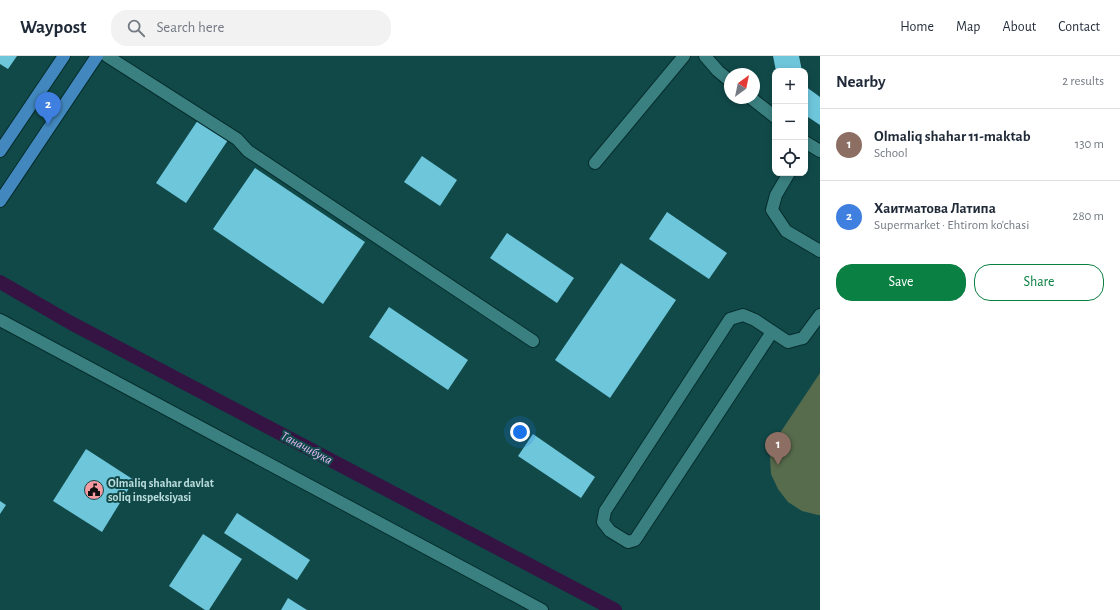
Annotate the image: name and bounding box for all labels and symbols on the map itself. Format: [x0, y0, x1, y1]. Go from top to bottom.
north arrow [724, 68, 760, 104]
pin: 2 [35, 92, 61, 125]
your location [510, 422, 530, 442]
water label: Таначибука [278, 429, 335, 467]
pin: 1 [765, 432, 791, 465]
place label: Olmaliq shahar davlat soliq inspeksiyasi [108, 477, 214, 504]
public building icon: Olmaliq shahar davlat soliq inspeksiyasi [83, 479, 105, 501]

